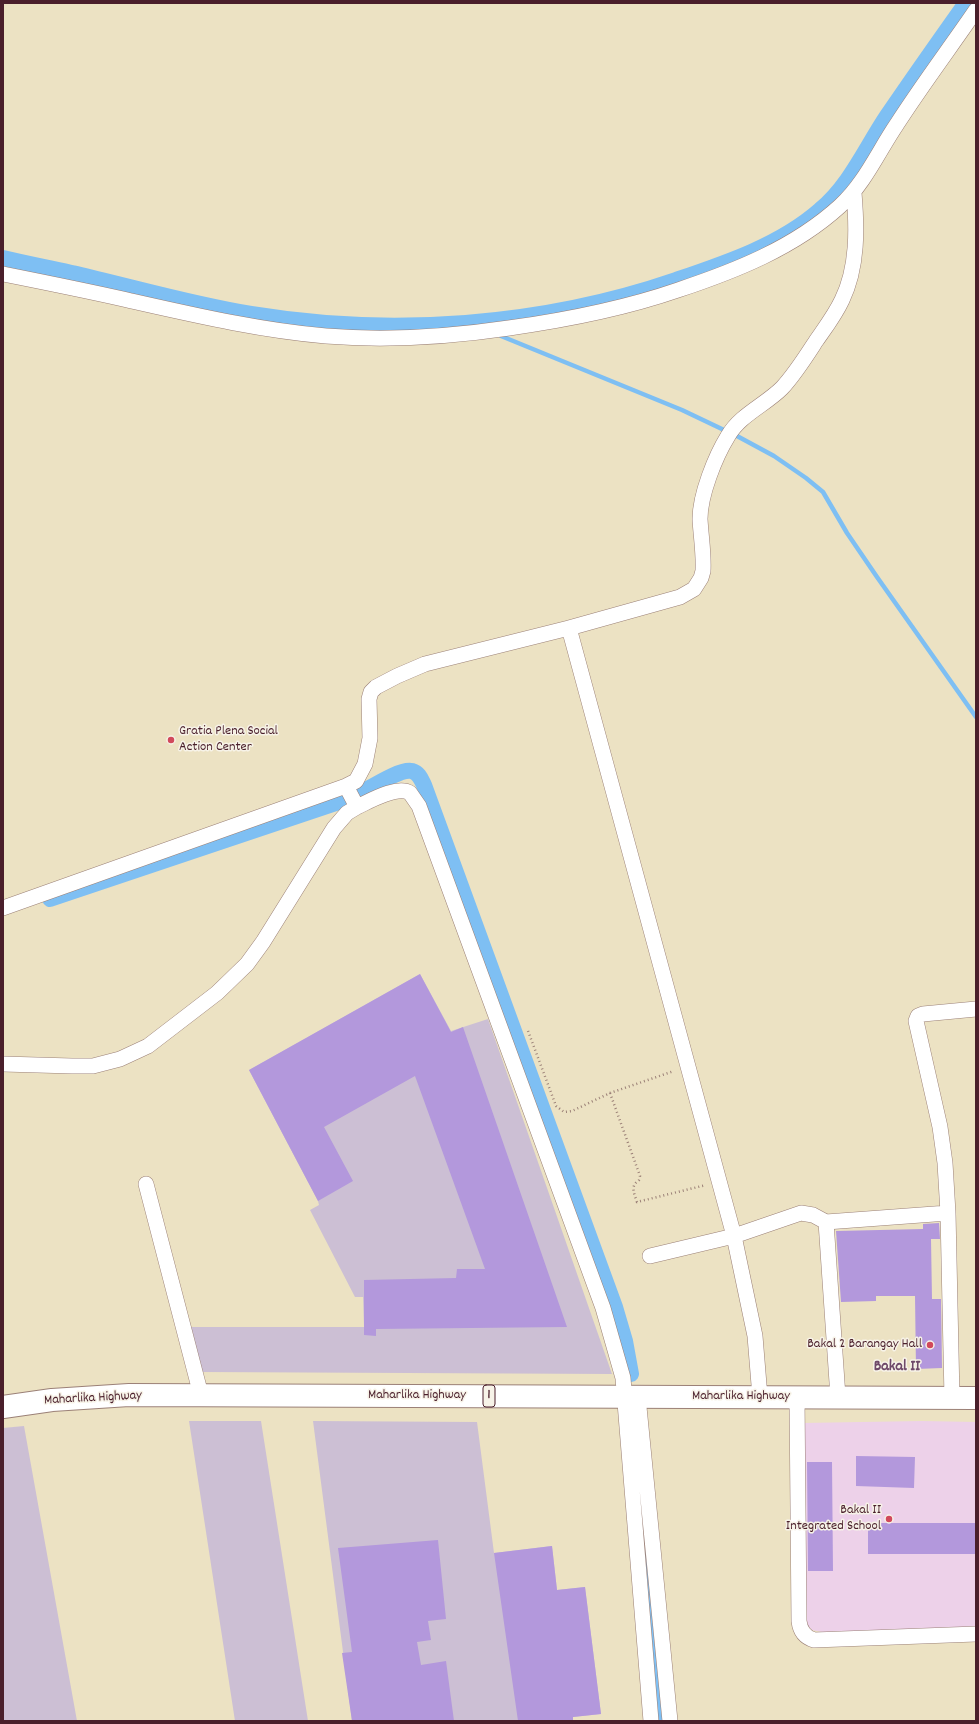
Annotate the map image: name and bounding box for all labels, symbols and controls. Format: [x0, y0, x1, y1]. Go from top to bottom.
place label: Gratia Plena Social Action Center [179, 724, 278, 756]
marker: Gratia Plena Social Action Center [166, 735, 176, 745]
place label: Bakal 2 Barangay Hall [807, 1337, 922, 1353]
marker: Bakal 2 Barangay Hall [925, 1340, 935, 1350]
district label: Bakal II [874, 1358, 920, 1378]
road number: 1 [483, 1385, 495, 1407]
street label: Maharlika Highway [44, 1388, 142, 1410]
street label: Maharlika Highway [368, 1388, 466, 1404]
street label: Maharlika Highway [692, 1389, 790, 1405]
place label: Bakal II Integrated School [786, 1503, 881, 1536]
marker: Bakal II Integrated School [884, 1514, 894, 1524]

